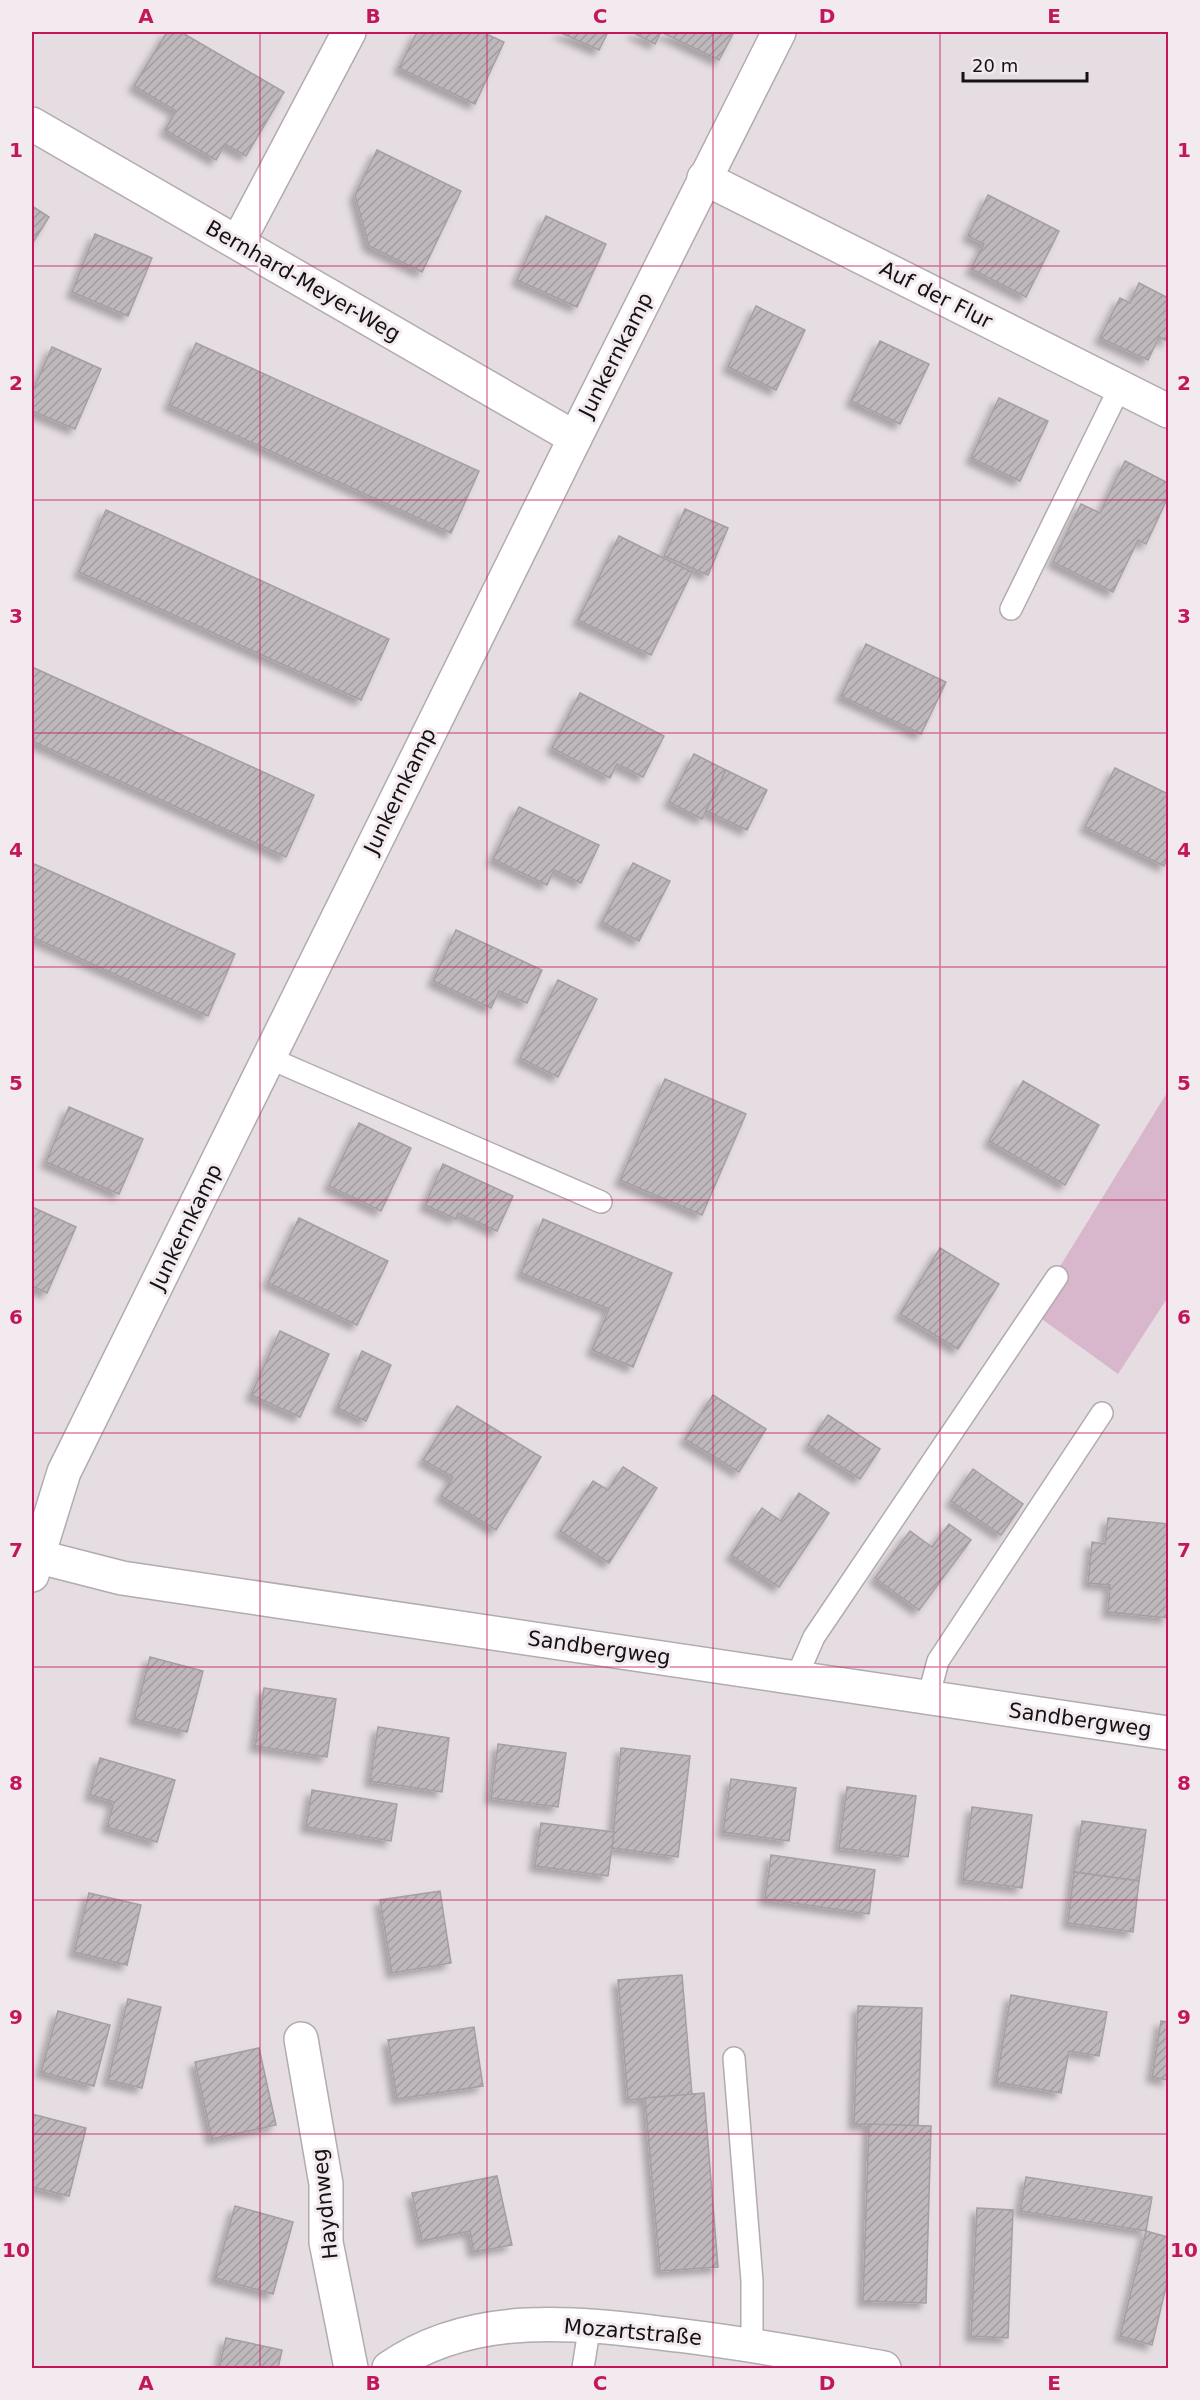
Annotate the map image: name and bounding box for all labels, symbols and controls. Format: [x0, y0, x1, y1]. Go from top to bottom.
text: A [138, 4, 154, 28]
text: B [365, 4, 381, 28]
text: C [593, 4, 607, 28]
text: D [819, 4, 835, 28]
text: E [1047, 4, 1061, 28]
scale bar [963, 45, 1088, 83]
text: 20 m [972, 55, 1018, 76]
text: 1 [9, 138, 23, 162]
text: 1 [1177, 138, 1191, 162]
street label: Bernhard-Meyer-Weg [202, 215, 404, 347]
street label: Auf der Flur [876, 256, 997, 334]
street label: Junkernkamp [573, 288, 658, 423]
text: 2 [9, 371, 23, 395]
text: 2 [1177, 371, 1191, 395]
text: 3 [9, 604, 23, 628]
text: 3 [1177, 604, 1191, 628]
street label: Junkernkamp [358, 724, 441, 860]
text: 4 [9, 838, 23, 862]
text: 4 [1177, 838, 1191, 862]
text: 5 [9, 1071, 23, 1095]
text: 5 [1177, 1071, 1191, 1095]
street label: Junkernkamp [144, 1160, 227, 1296]
text: 6 [9, 1305, 23, 1329]
text: 6 [1177, 1305, 1191, 1329]
text: 7 [9, 1538, 23, 1562]
text: 7 [1177, 1538, 1191, 1562]
street label: Sandbergweg [526, 1626, 672, 1670]
street label: Sandbergweg [1007, 1698, 1153, 1742]
text: 8 [9, 1771, 23, 1795]
text: 8 [1177, 1771, 1191, 1795]
text: 9 [9, 2005, 23, 2029]
text: 9 [1177, 2005, 1191, 2029]
street label: Haydnweg [307, 2147, 343, 2261]
text: 10 [2, 2238, 30, 2262]
text: 10 [1170, 2238, 1198, 2262]
street label: Mozartstraße [563, 2314, 703, 2350]
text: A [138, 2371, 154, 2395]
text: B [365, 2371, 381, 2395]
text: C [593, 2371, 607, 2395]
text: D [819, 2371, 835, 2395]
text: E [1047, 2371, 1061, 2395]

